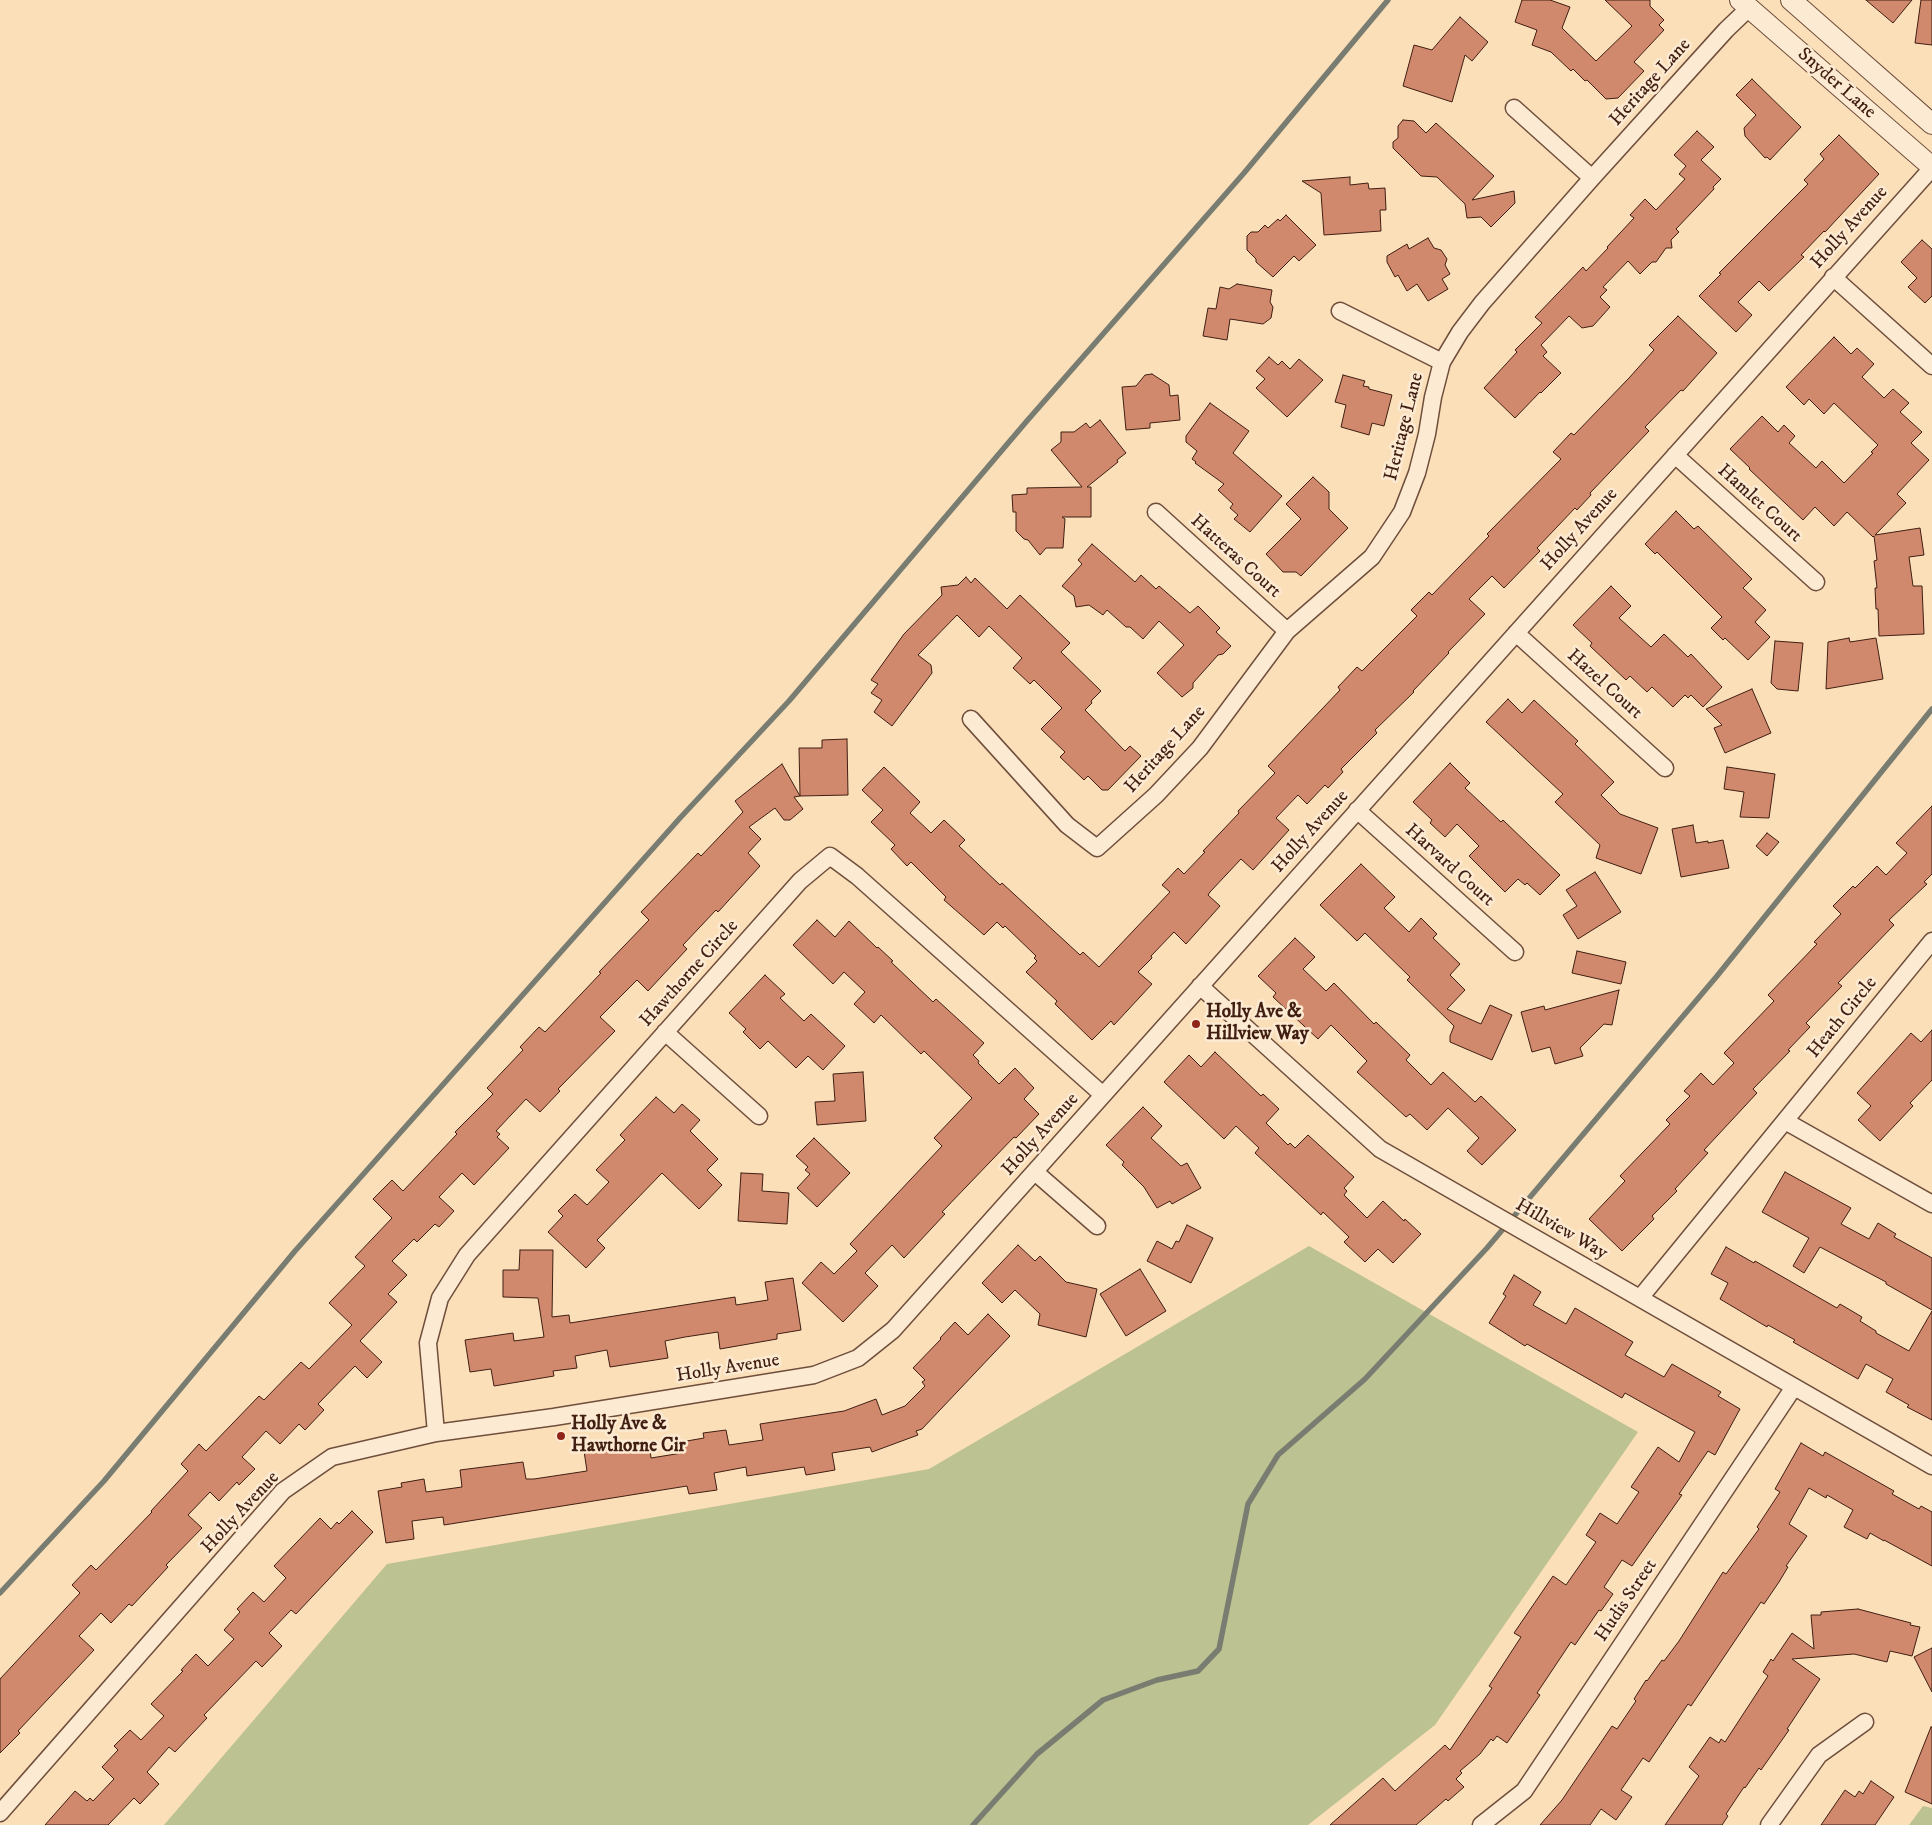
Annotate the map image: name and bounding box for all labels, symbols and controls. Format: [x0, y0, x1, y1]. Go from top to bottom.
street label: Heritage Lane [1606, 34, 1696, 132]
street label: Snyder Lane [1792, 44, 1880, 124]
street label: Holly Avenue [1807, 182, 1893, 274]
street label: Heritage Lane [1381, 371, 1429, 483]
street label: Hamlet Court [1712, 460, 1806, 548]
street label: Holly Avenue [1537, 484, 1623, 576]
street label: Hatteras Court [1185, 510, 1285, 604]
street label: Hazel Court [1561, 645, 1647, 725]
street label: Heritage Lane [1121, 701, 1211, 799]
street label: Holly Avenue [1268, 786, 1354, 878]
street label: Harvard Court [1400, 820, 1498, 912]
street label: Hawthorne Circle [636, 916, 744, 1032]
street label: Heath Circle [1803, 973, 1883, 1063]
place label: Holly Ave & Hillview Way [1206, 1002, 1309, 1046]
marker: Holly Ave & Hillview Way [1190, 1018, 1202, 1030]
street label: Holly Avenue [998, 1089, 1084, 1181]
street label: Hillview Way [1511, 1194, 1611, 1266]
street label: Holly Avenue [675, 1350, 781, 1388]
place label: Holly Ave & Hawthorne Cir [571, 1414, 686, 1458]
marker: Holly Ave & Hawthorne Cir [555, 1430, 567, 1442]
street label: Holly Avenue [197, 1467, 285, 1559]
street label: Hudis Street [1591, 1555, 1663, 1647]

